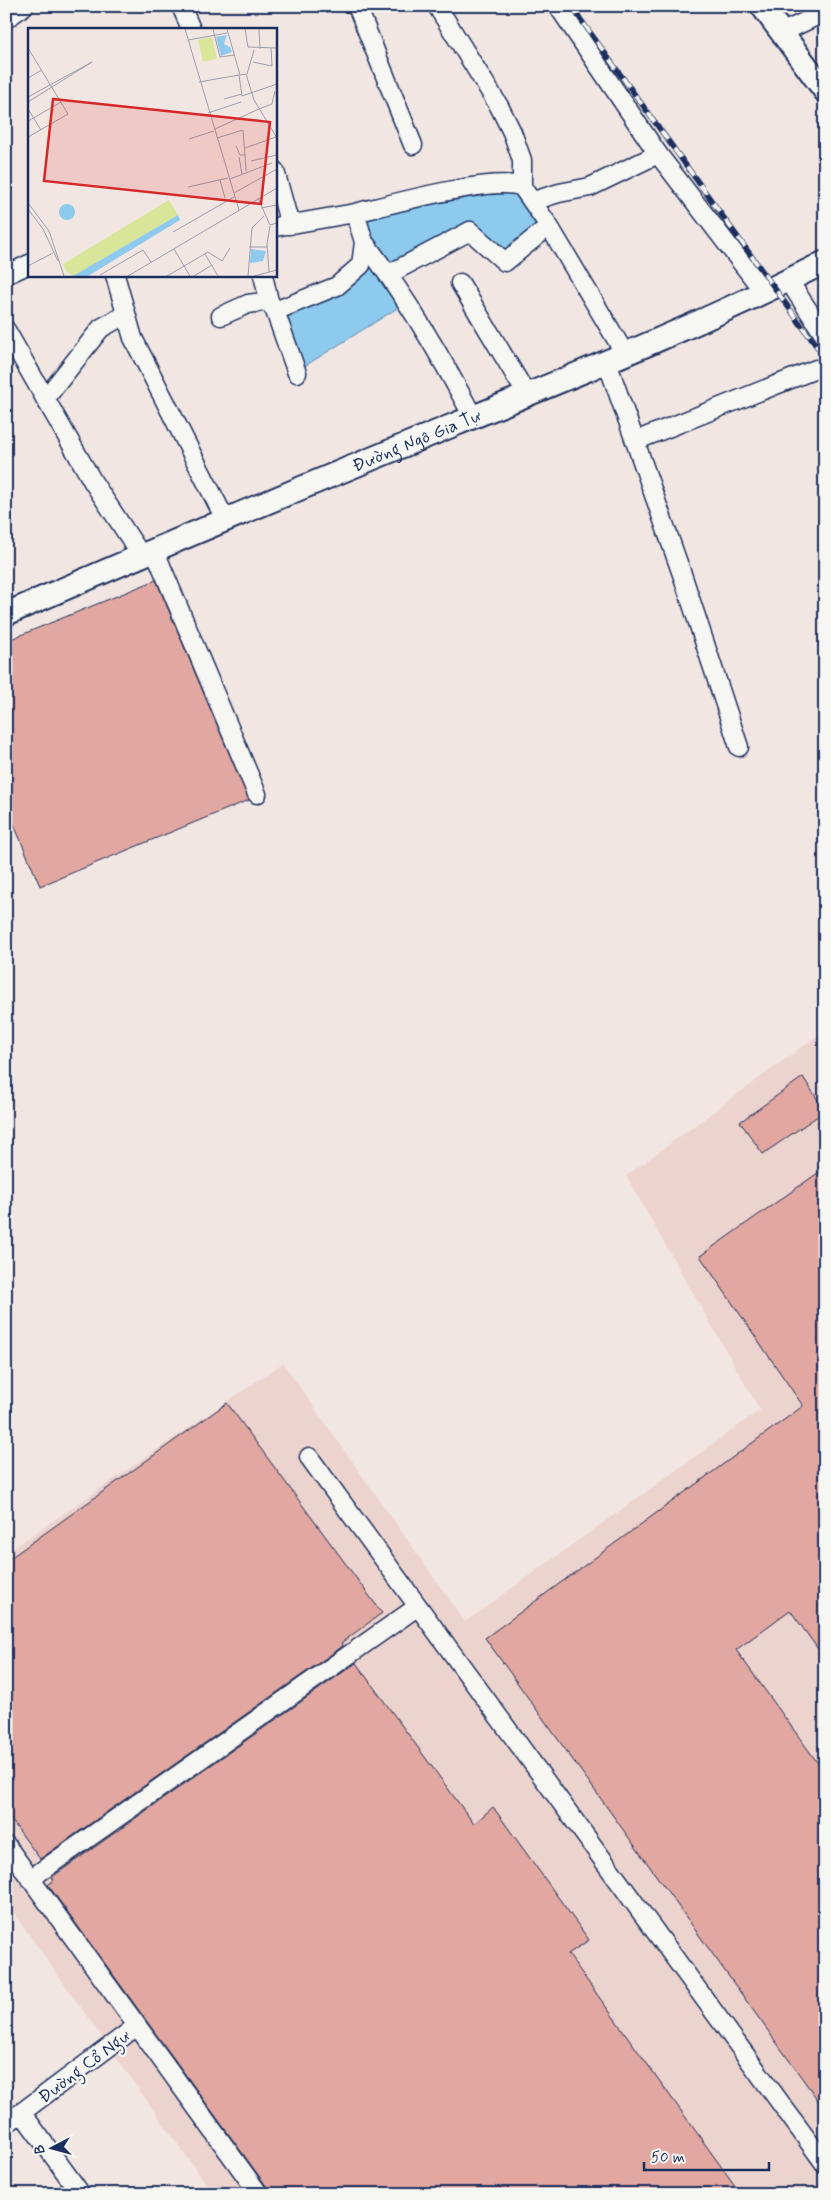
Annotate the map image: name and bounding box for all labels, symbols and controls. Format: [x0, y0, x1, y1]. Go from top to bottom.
inset map [28, 28, 276, 276]
street label: Đường Ngô Gia Tự [349, 404, 485, 478]
street label: Đường Cổ Ngư [34, 2024, 137, 2111]
north arrow [28, 2122, 78, 2172]
scale bar [644, 2140, 768, 2172]
text: B [31, 2144, 49, 2155]
text: 50 m [651, 2148, 685, 2168]

